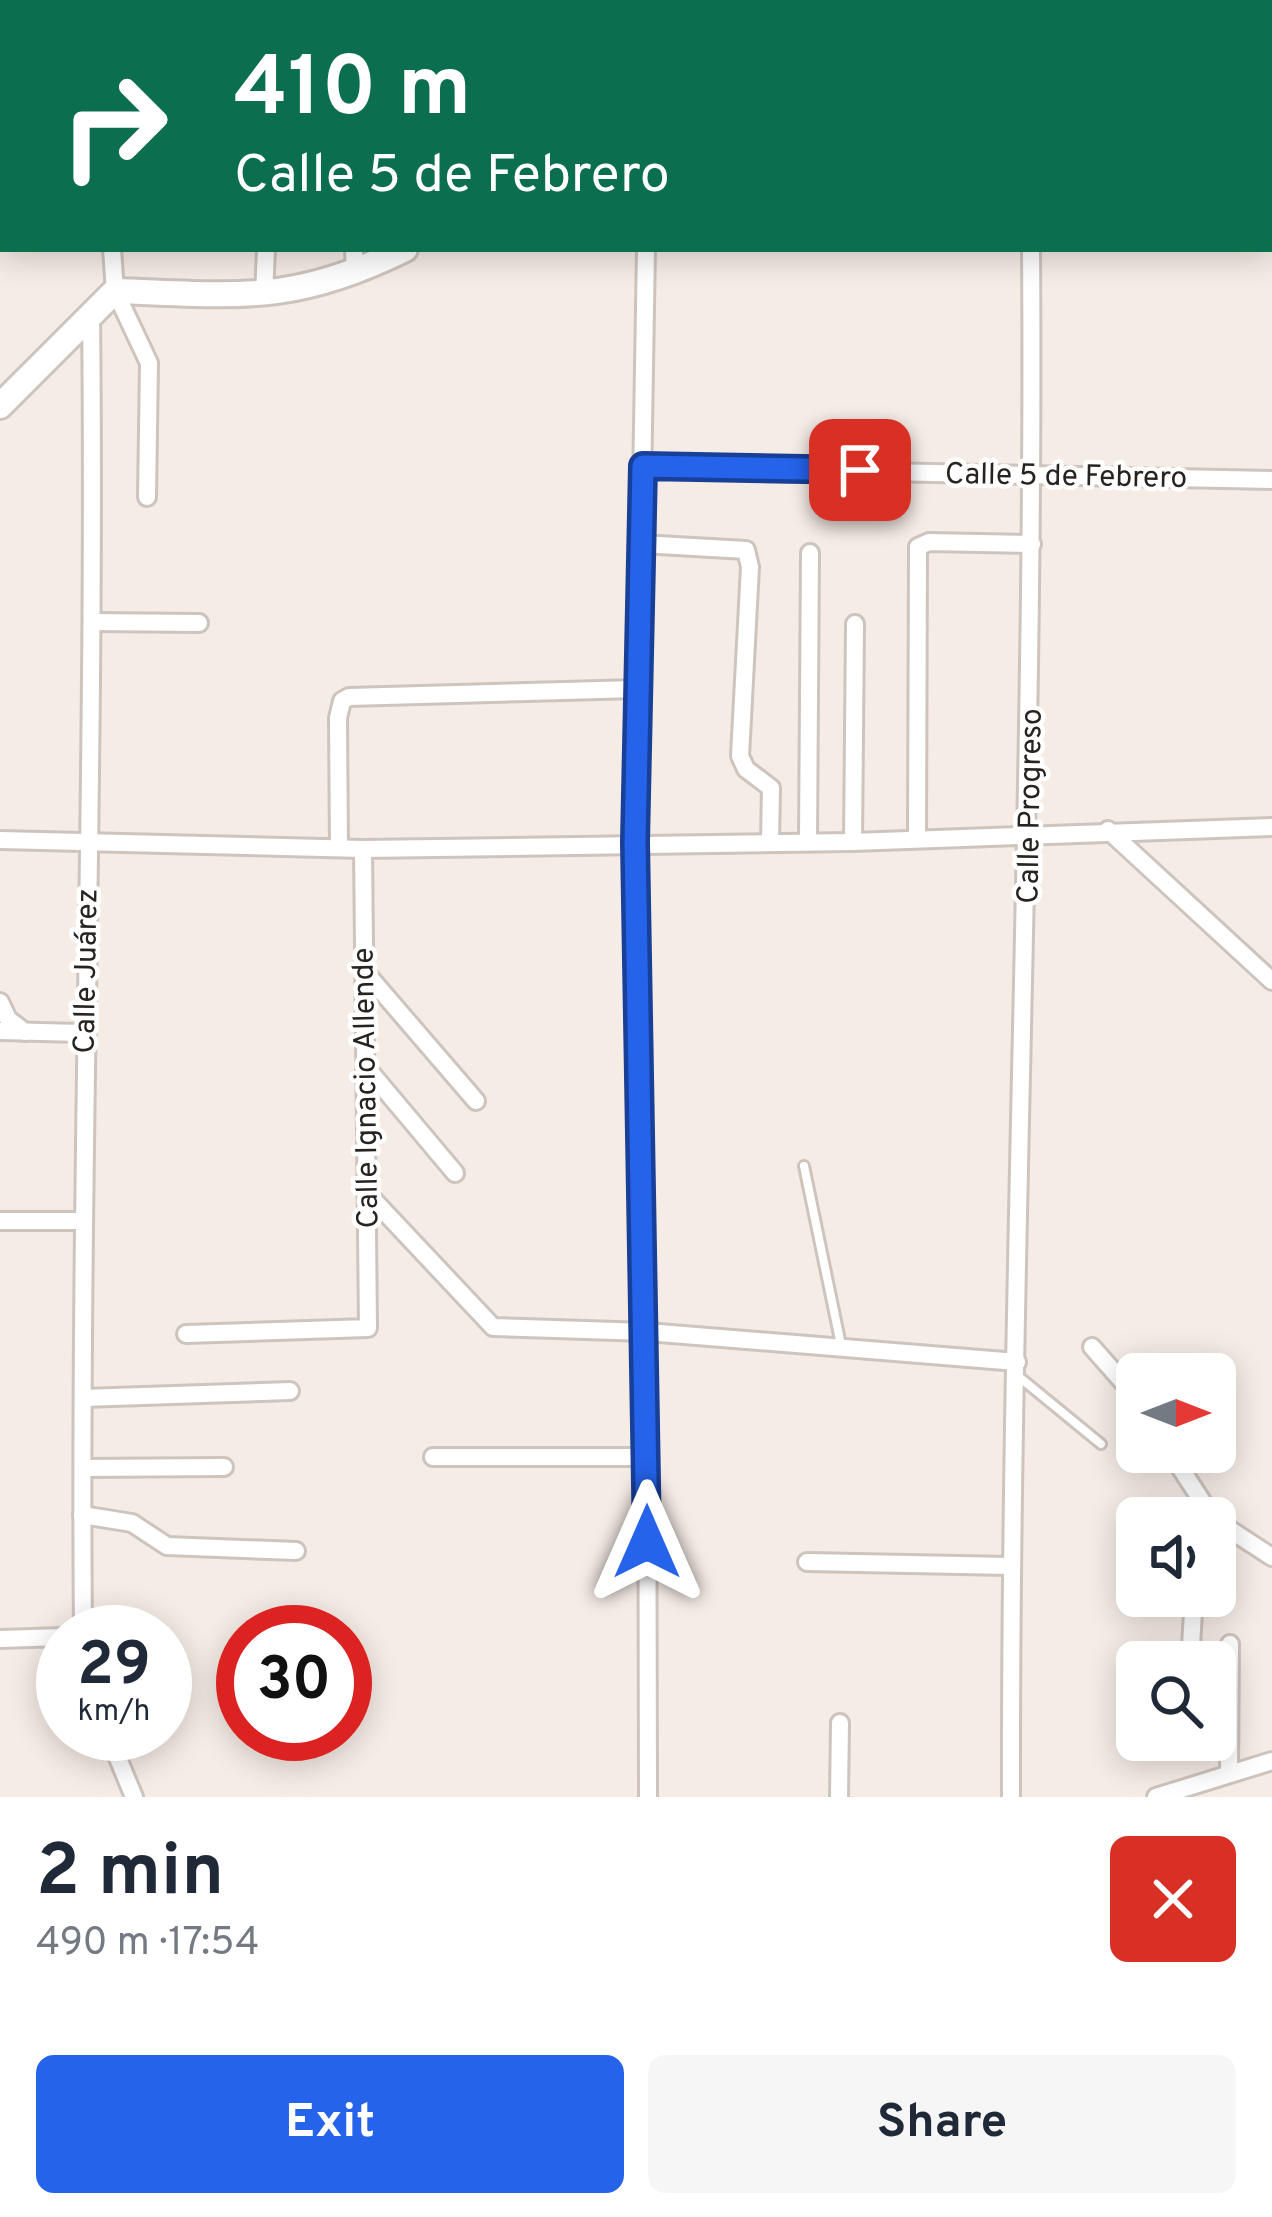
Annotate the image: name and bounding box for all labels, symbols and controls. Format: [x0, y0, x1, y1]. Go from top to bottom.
text: 410 m [234, 39, 471, 145]
icon: right [36, 48, 192, 204]
text: Calle 5 de Febrero [234, 143, 670, 212]
pin [809, 419, 911, 521]
icon: arrive [827, 437, 893, 503]
street label: Calle 5 de Febrero [945, 457, 1187, 498]
street label: Calle Progreso [1011, 708, 1052, 904]
street label: Calle Juárez [68, 888, 107, 1054]
street label: Calle Ignacio Allende [347, 947, 388, 1229]
north arrow [1116, 1353, 1236, 1473]
map controls [1116, 1353, 1236, 1761]
position arrow [584, 1479, 710, 1605]
button: sound [1116, 1497, 1236, 1617]
speed limit sign: 30 [216, 1605, 372, 1761]
text: 29 [77, 1630, 151, 1706]
button: search [1116, 1641, 1236, 1761]
text: km/h [78, 1694, 150, 1731]
text: 2 min [36, 1829, 224, 1921]
button: close [1110, 1836, 1236, 1962]
text: 490 m · 17:54 [36, 1920, 259, 1969]
button: Exit [36, 2055, 624, 2193]
button: Share [648, 2055, 1236, 2193]

